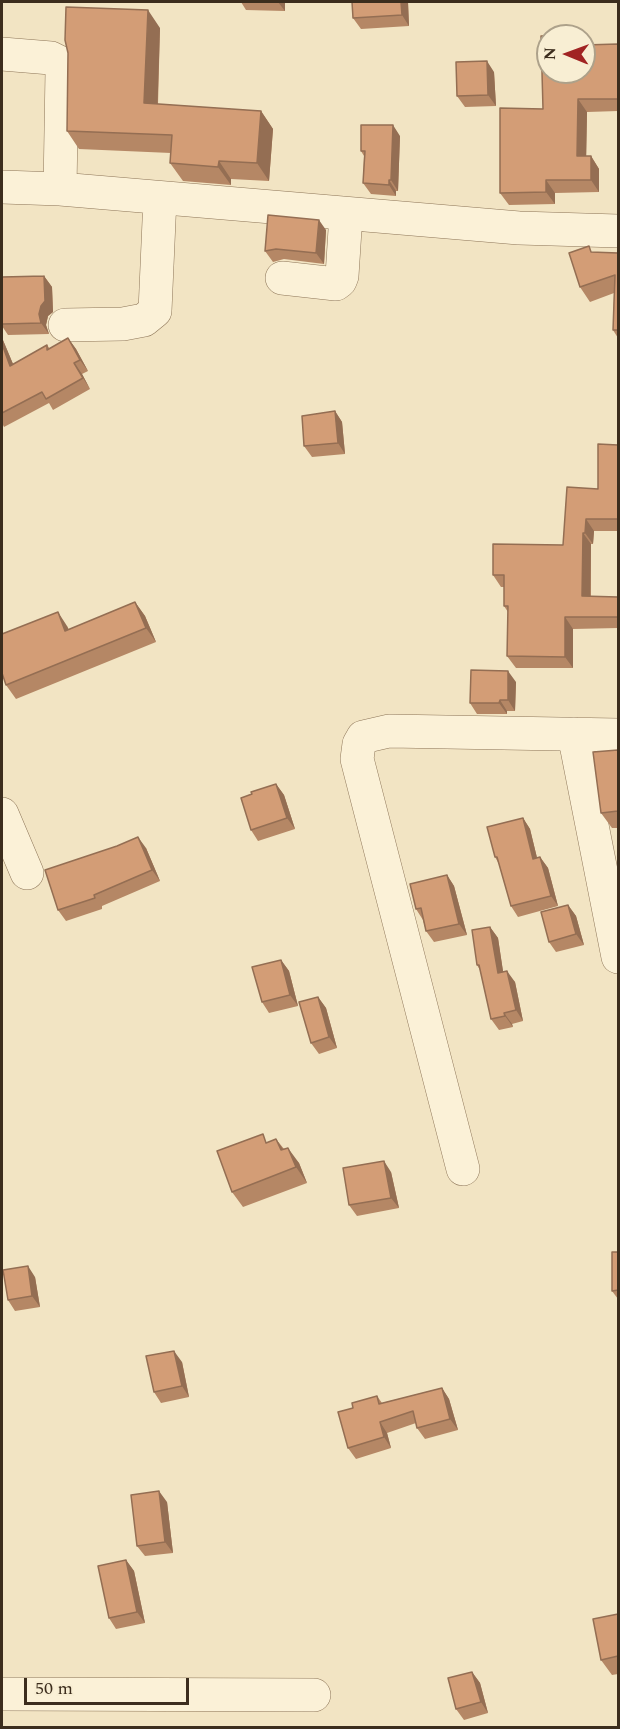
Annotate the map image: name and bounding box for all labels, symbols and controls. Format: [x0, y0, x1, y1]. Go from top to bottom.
north arrow [536, 24, 596, 84]
text: N [538, 47, 562, 60]
scale bar [27, 1666, 192, 1704]
text: 50 m [35, 1675, 73, 1702]

